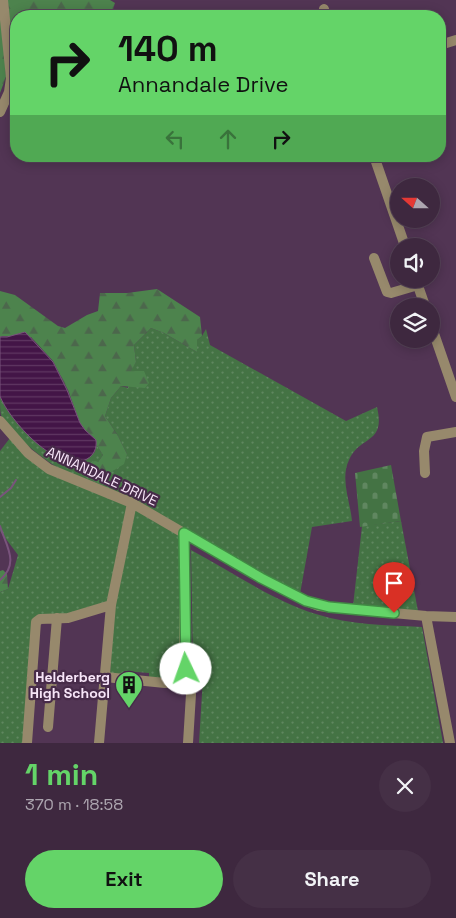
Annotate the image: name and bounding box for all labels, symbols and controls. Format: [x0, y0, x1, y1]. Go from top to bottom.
text: 140 m [118, 27, 218, 71]
icon: right [35, 30, 100, 95]
text: Annandale Drive [118, 70, 289, 98]
icon: left [161, 125, 189, 153]
icon: ahead [214, 125, 242, 153]
icon: right [267, 125, 295, 153]
north arrow [390, 178, 440, 228]
map controls [390, 178, 440, 348]
button: sound [390, 238, 440, 288]
button: layers [390, 298, 440, 348]
street label: ANNANDALE DRIVE [43, 442, 161, 510]
pin [373, 562, 415, 613]
icon: arrive [380, 569, 408, 597]
position arrow [159, 642, 211, 694]
place label: Helderberg High School [30, 668, 110, 702]
building icon: Helderberg High School [114, 670, 144, 709]
text: 1 min [25, 755, 98, 794]
button: close [379, 760, 431, 812]
text: 370 m · 18:58 [25, 794, 123, 815]
button: Exit [25, 850, 223, 908]
button: Share [233, 850, 431, 908]

